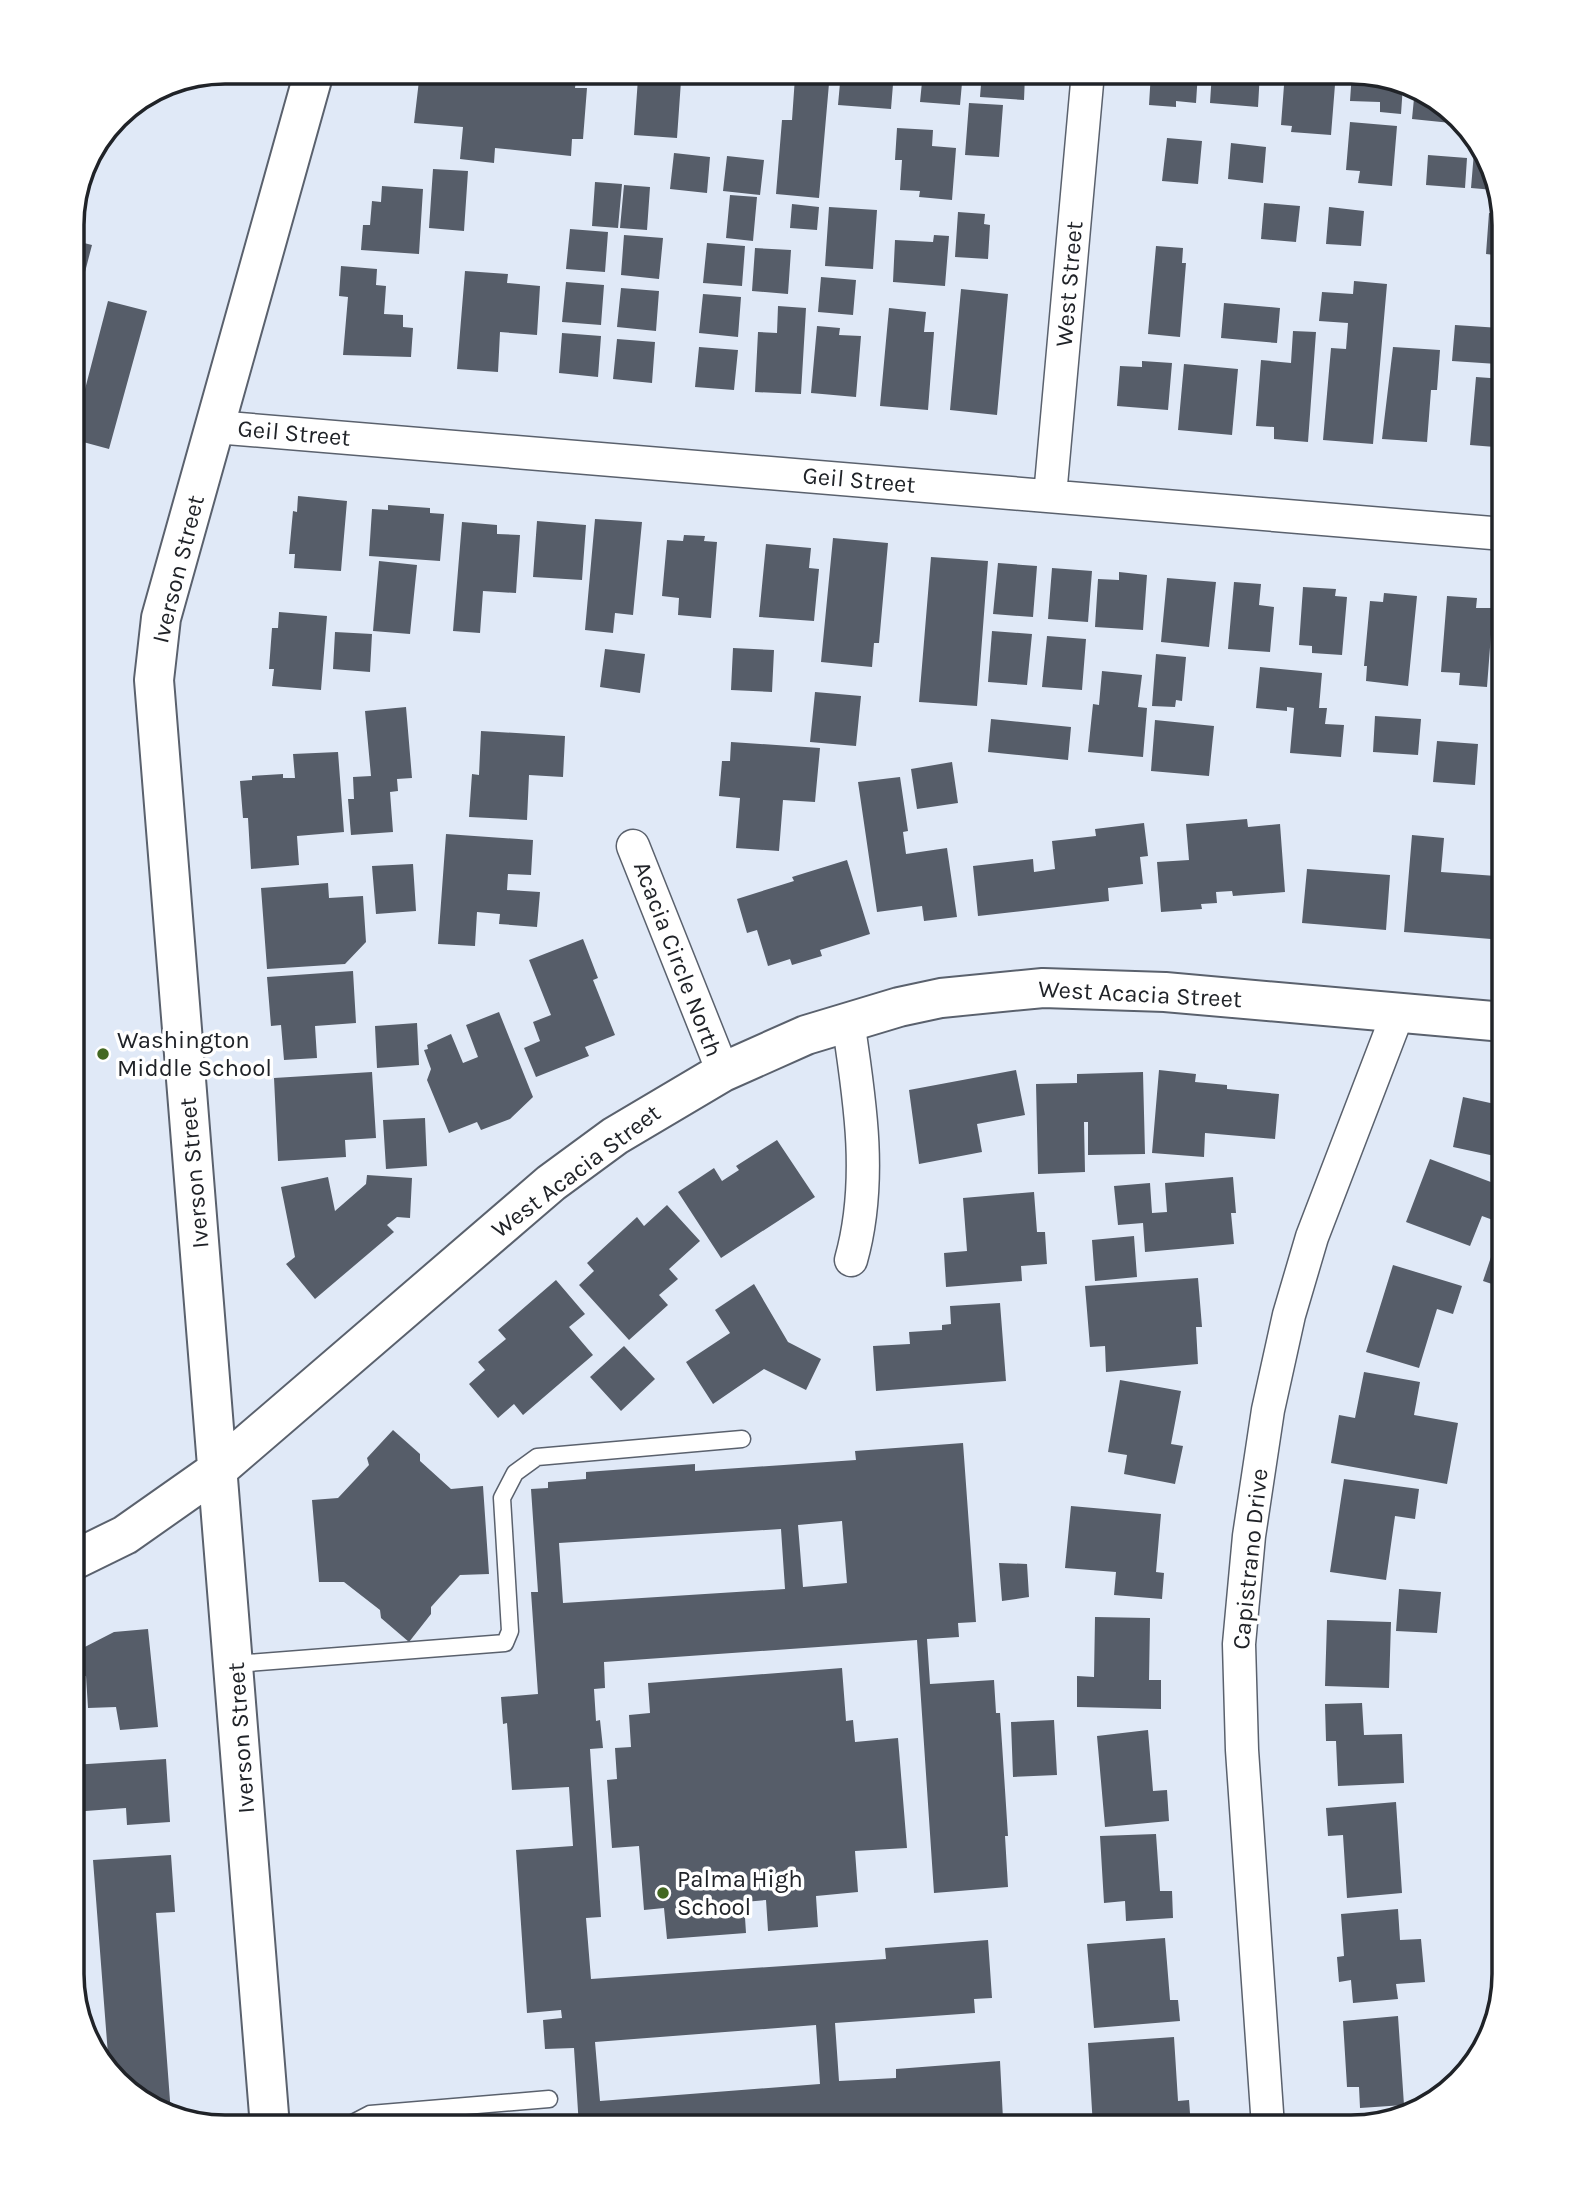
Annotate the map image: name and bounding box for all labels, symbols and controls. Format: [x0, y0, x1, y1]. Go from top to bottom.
street label: West Street [1050, 220, 1088, 348]
street label: Geil Street [236, 414, 352, 452]
street label: Geil Street [801, 461, 917, 499]
street label: Iverson Street [146, 492, 210, 646]
street label: Acacia Circle North [628, 857, 728, 1061]
street label: West Acacia Street [1037, 975, 1243, 1013]
place label: Washington Middle School [117, 1026, 272, 1082]
marker: Washington Middle School [95, 1046, 111, 1062]
street label: Iverson Street [173, 1096, 215, 1250]
street label: West Acacia Street [486, 1098, 666, 1244]
street label: Capistrano Drive [1227, 1467, 1273, 1651]
street label: Iverson Street [222, 1661, 260, 1815]
place label: Palma High School [677, 1865, 803, 1921]
marker: Palma High School [655, 1885, 671, 1901]

